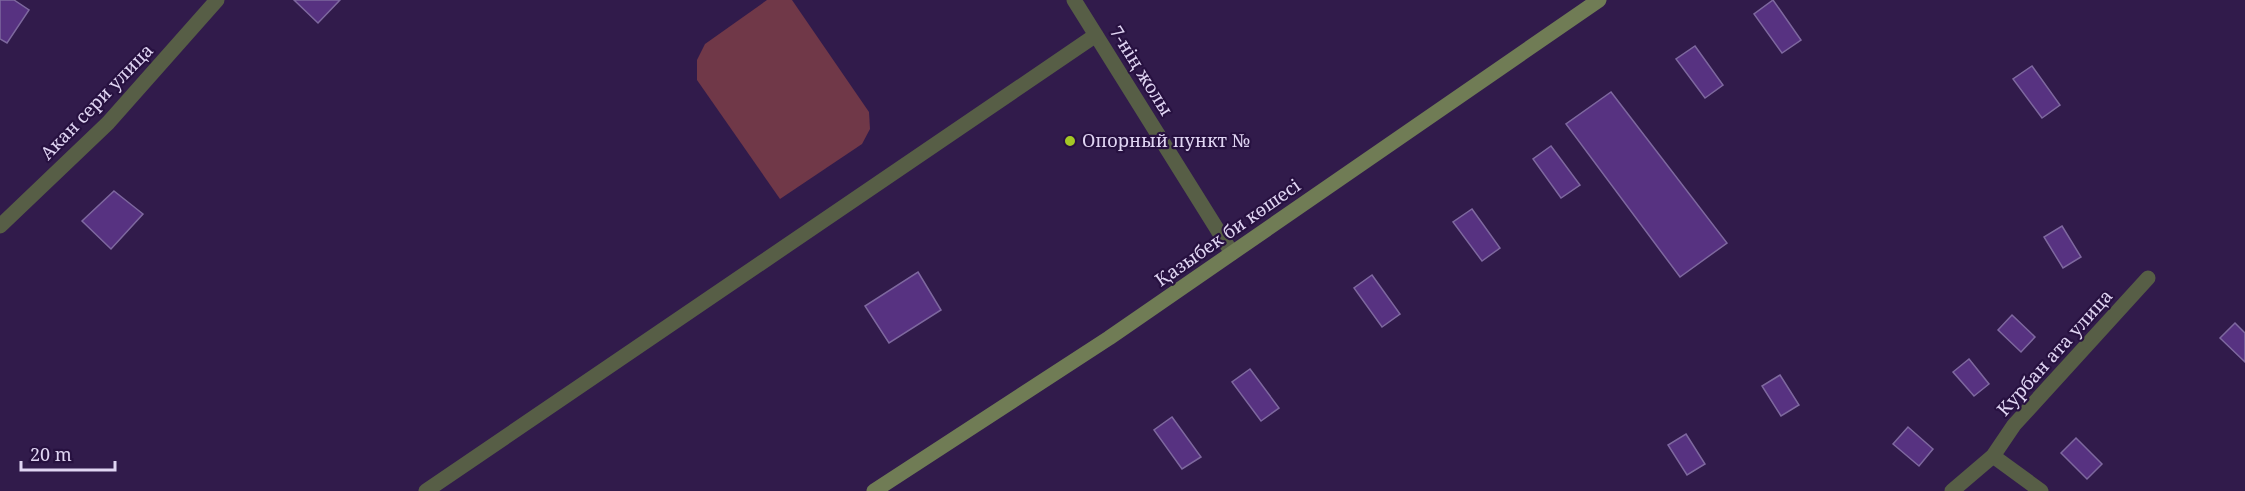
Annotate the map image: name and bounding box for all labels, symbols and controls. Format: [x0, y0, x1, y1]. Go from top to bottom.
street label: 7-нің жолы [1105, 21, 1179, 120]
street label: Акан сери улица [35, 38, 158, 165]
place label: Опорный пункт № [1082, 128, 1250, 152]
marker: Опорный пункт № [1063, 134, 1077, 148]
street label: Қазыбек би көшесі [1150, 173, 1305, 291]
street label: Курбан ата улица [1991, 284, 2117, 421]
scale bar [21, 434, 116, 472]
text: 20 m [30, 442, 72, 466]

